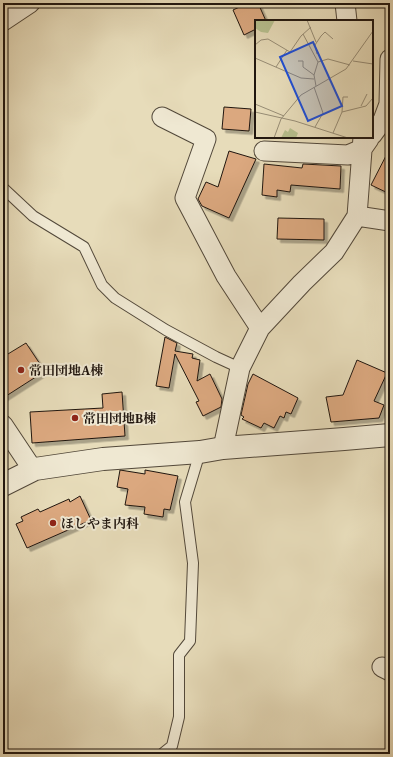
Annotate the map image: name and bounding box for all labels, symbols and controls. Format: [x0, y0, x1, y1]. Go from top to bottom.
inset map [255, 20, 373, 138]
place label: 常田団地A棟 [29, 362, 103, 379]
marker: 常田団地A棟 [16, 365, 26, 375]
place label: 常田団地B棟 [83, 410, 156, 427]
marker: 常田団地B棟 [70, 413, 80, 423]
place label: ほしやま内科 [61, 515, 139, 532]
marker: ほしやま内科 [48, 518, 58, 528]

